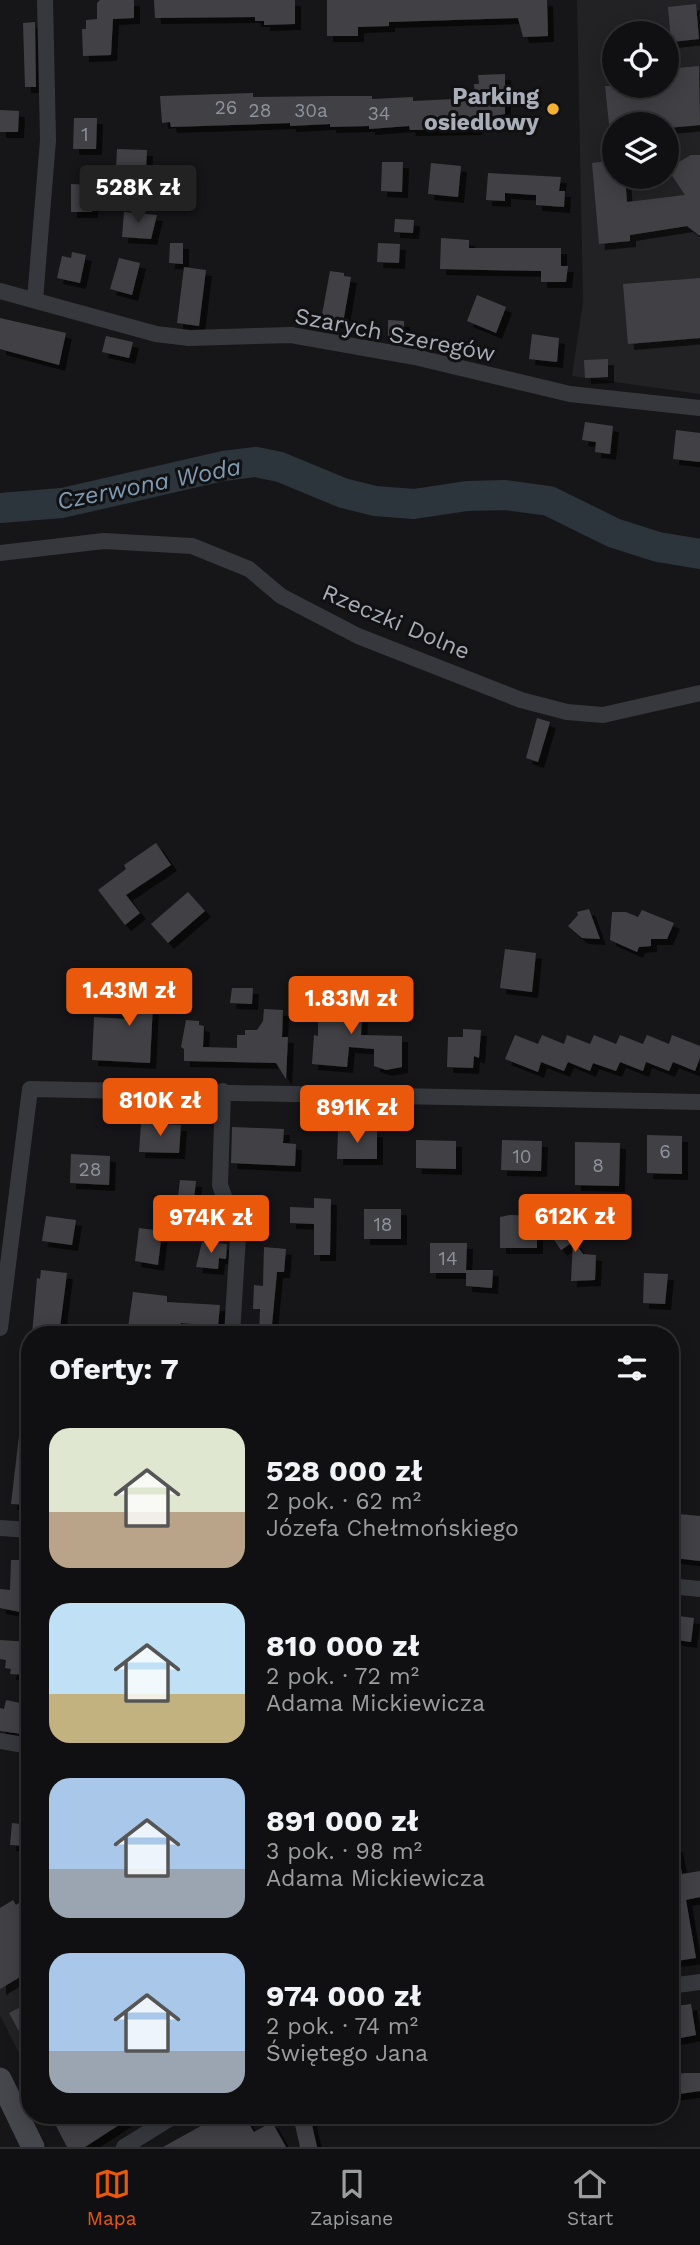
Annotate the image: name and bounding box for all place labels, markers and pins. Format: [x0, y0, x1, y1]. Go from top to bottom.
place label: Parking osiedlowy [424, 83, 539, 136]
marker: Parking osiedlowy [545, 101, 561, 117]
pin: 528K zł [73, 166, 203, 225]
pin: 1.43M zł [57, 968, 201, 1028]
pin: 1.83M zł [279, 976, 423, 1036]
pin: 810K zł [95, 1078, 225, 1138]
pin: 891K zł [292, 1086, 422, 1145]
pin: 612K zł [510, 1194, 640, 1254]
pin: 974K zł [146, 1196, 276, 1255]

